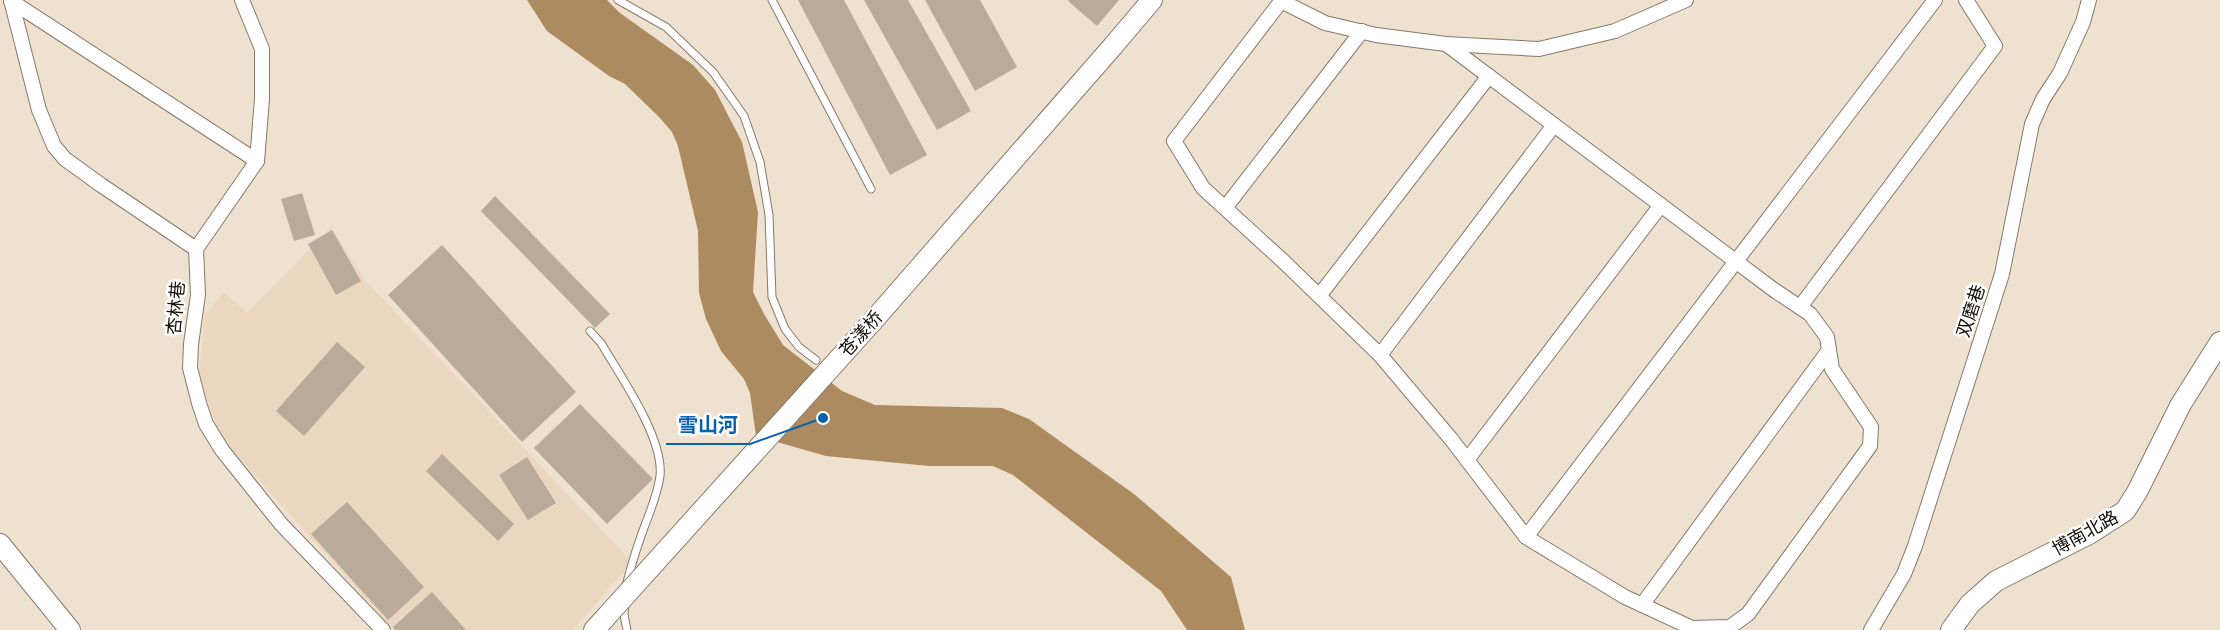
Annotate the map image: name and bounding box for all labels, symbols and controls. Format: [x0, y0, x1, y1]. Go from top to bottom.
street label: 杏林巷 [164, 280, 188, 336]
street label: 双磨巷 [1953, 282, 1989, 340]
street label: 苍漾桥 [836, 307, 886, 361]
callout: 雪山河 [666, 406, 750, 444]
text: 雪山河 [678, 414, 738, 436]
street label: 博南北路 [2049, 507, 2121, 559]

